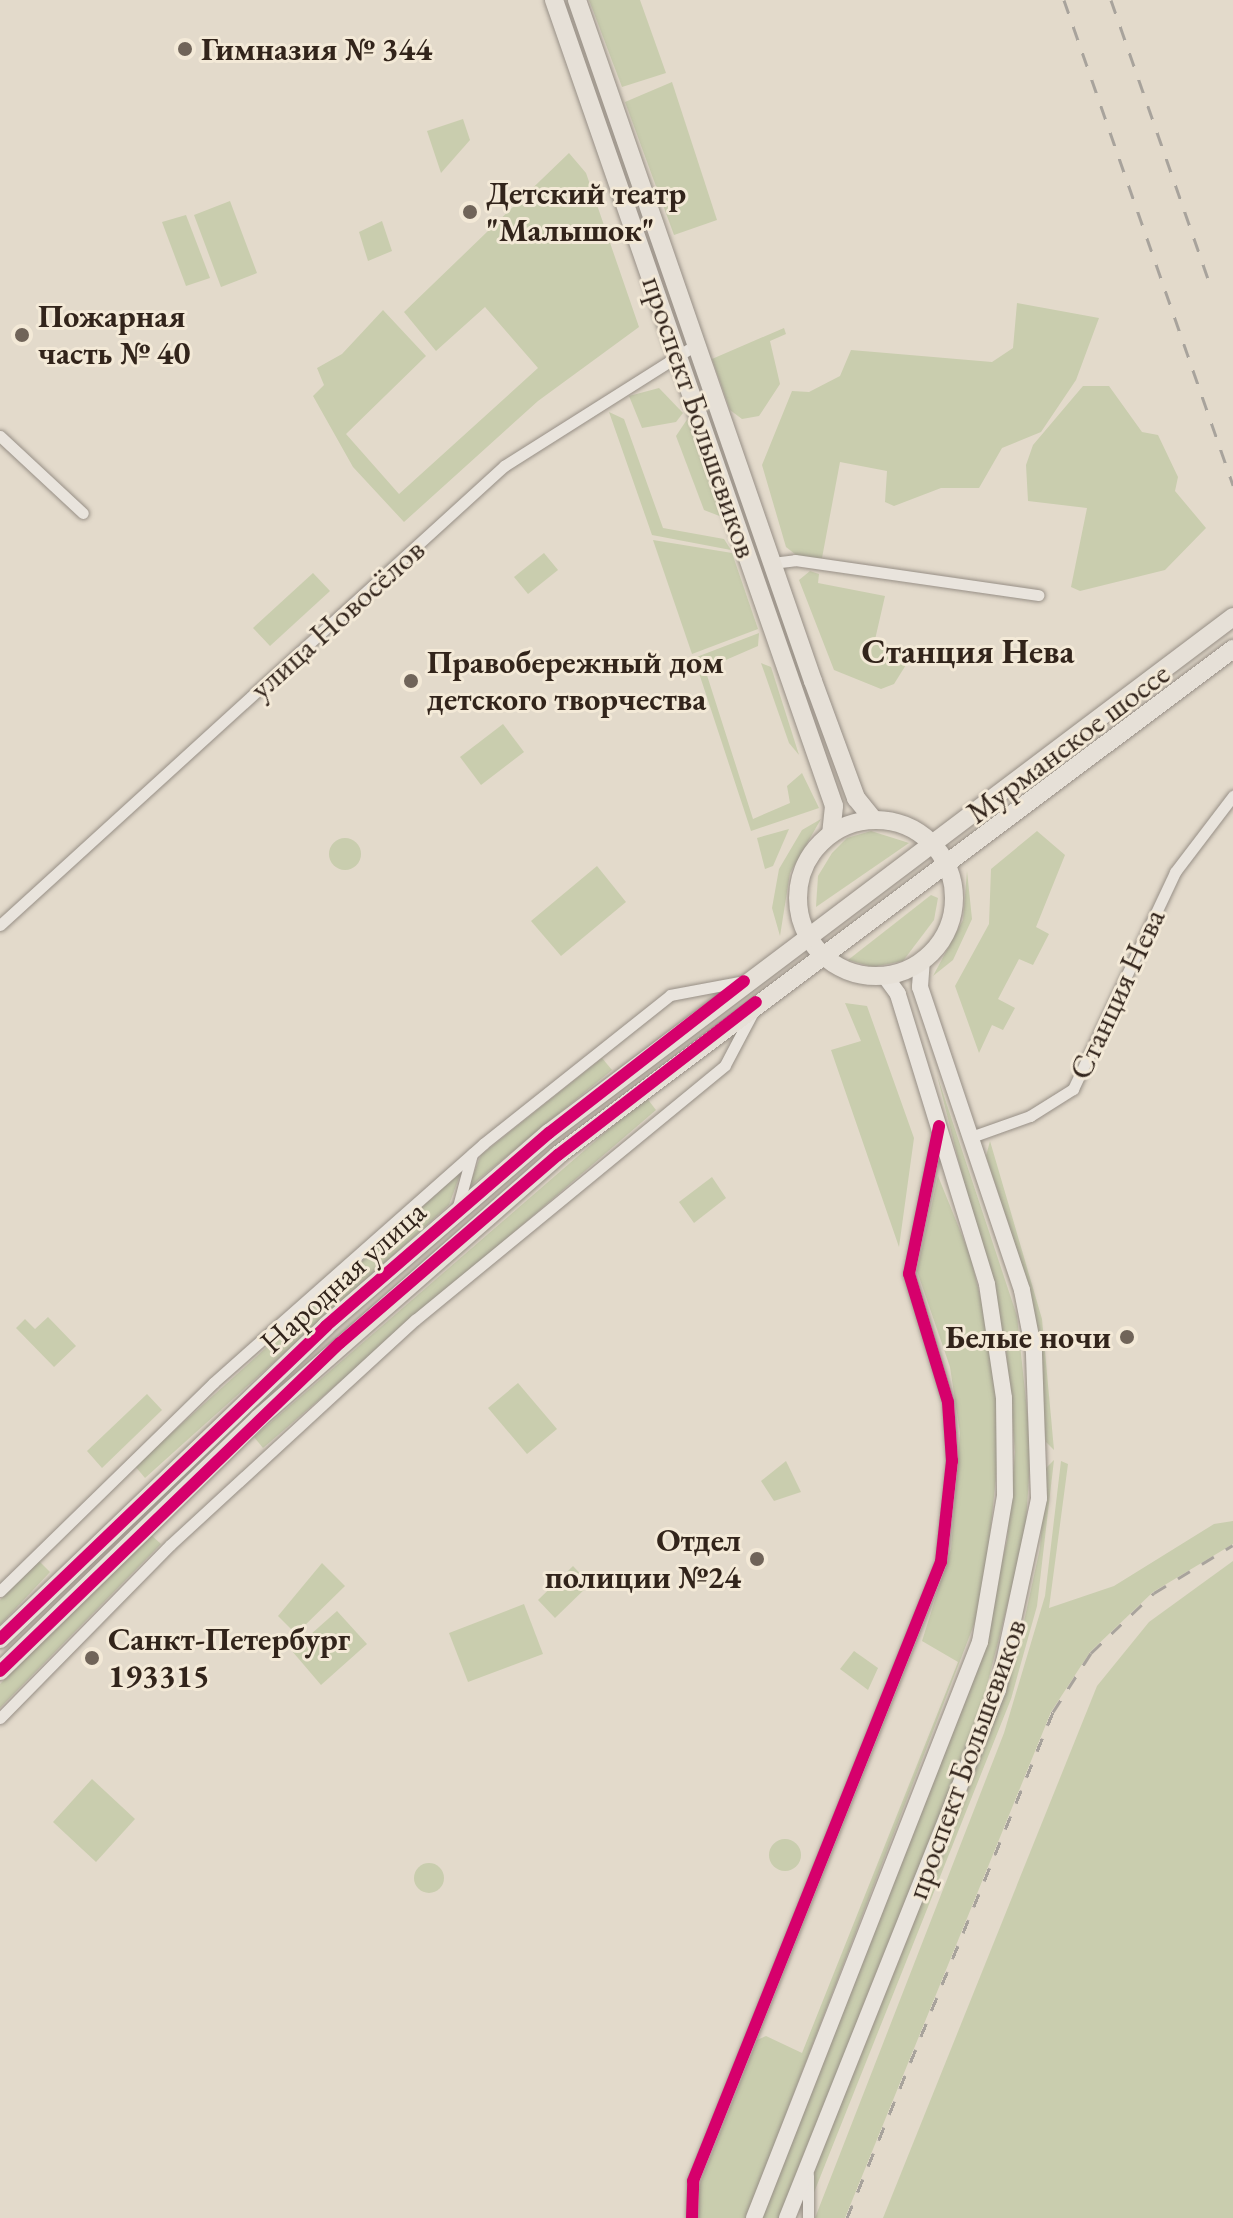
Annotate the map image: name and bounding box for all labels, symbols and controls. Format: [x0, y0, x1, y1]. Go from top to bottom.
place label: Гимназия № 344 [201, 30, 432, 68]
marker: Гимназия № 344 [176, 40, 194, 58]
place label: Детский театр "Малышок" [486, 175, 686, 250]
marker: Детский театр "Малышок" [461, 203, 479, 221]
street label: проспект Большевиков [634, 271, 766, 563]
place label: Пожарная часть № 40 [38, 298, 190, 373]
marker: Пожарная часть № 40 [13, 326, 31, 344]
street label: улица Новосёлов [242, 530, 432, 708]
district label: Станция Нева [862, 632, 1074, 672]
place label: Правобережный дом детского творчества [427, 644, 724, 719]
street label: Мурманское шоссе [959, 654, 1177, 832]
marker: Правобережный дом детского творчества [402, 672, 420, 690]
street label: Станция Нева [1061, 902, 1173, 1086]
street label: Народная улица [252, 1193, 434, 1361]
place label: Белые ночи [945, 1318, 1111, 1356]
marker: Белые ночи [1118, 1328, 1136, 1346]
place label: Отдел полиции №24 [545, 1522, 741, 1597]
marker: Отдел полиции №24 [748, 1550, 766, 1568]
street label: проспект Большевиков [897, 1614, 1035, 1904]
place label: Санкт-Петербург 193315 [108, 1621, 350, 1696]
marker: Санкт-Петербург 193315 [83, 1649, 101, 1667]

